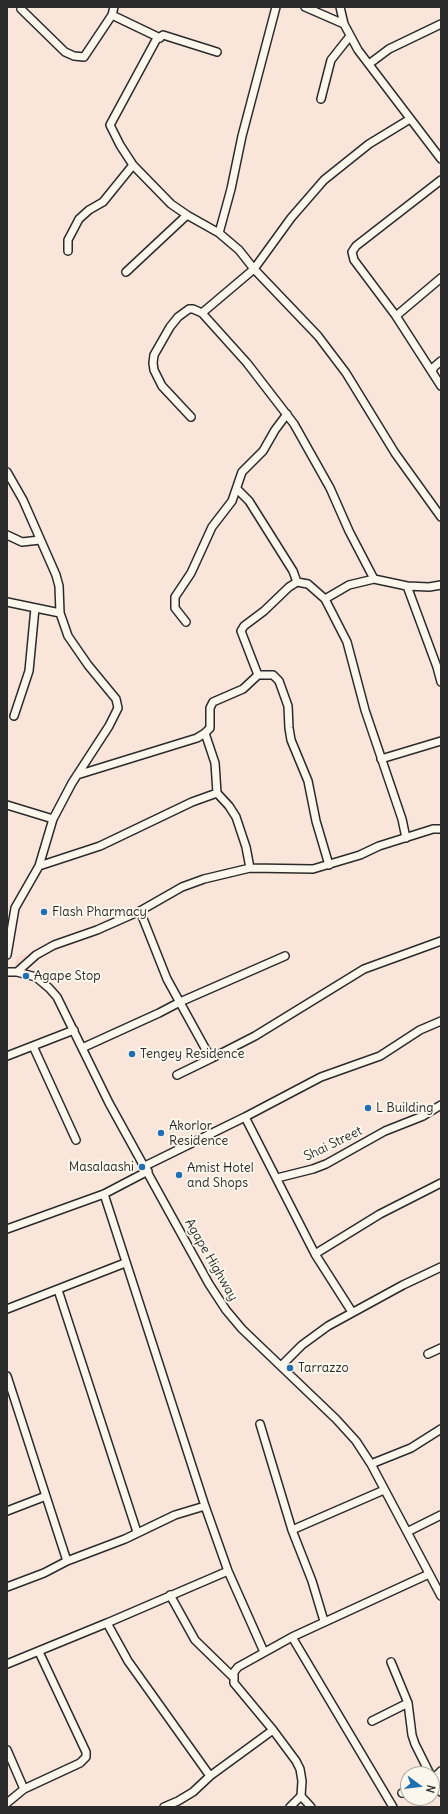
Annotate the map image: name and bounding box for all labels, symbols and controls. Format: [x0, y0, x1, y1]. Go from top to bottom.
place label: Flash Pharmacy [52, 904, 147, 920]
marker: Flash Pharmacy [39, 907, 49, 917]
place label: Agape Stop [34, 968, 101, 984]
marker: Agape Stop [21, 971, 31, 981]
place label: Tengey Residence [140, 1046, 244, 1062]
marker: Tengey Residence [127, 1049, 137, 1059]
place label: L Building [376, 1100, 433, 1116]
marker: L Building [363, 1103, 373, 1113]
place label: Akorlor Residence [169, 1118, 228, 1149]
street label: Shai Street [301, 1123, 365, 1165]
marker: Akorlor Residence [156, 1128, 166, 1138]
place label: Masalaashi [69, 1159, 134, 1175]
place label: Amist Hotel and Shops [187, 1160, 254, 1191]
marker: Masalaashi [137, 1162, 147, 1172]
marker: Amist Hotel and Shops [174, 1170, 184, 1180]
street label: Agape Highway [181, 1216, 241, 1304]
place label: Tarrazzo [298, 1360, 349, 1376]
marker: Tarrazzo [285, 1363, 295, 1373]
north arrow [400, 1766, 440, 1806]
text: N [423, 1783, 438, 1794]

